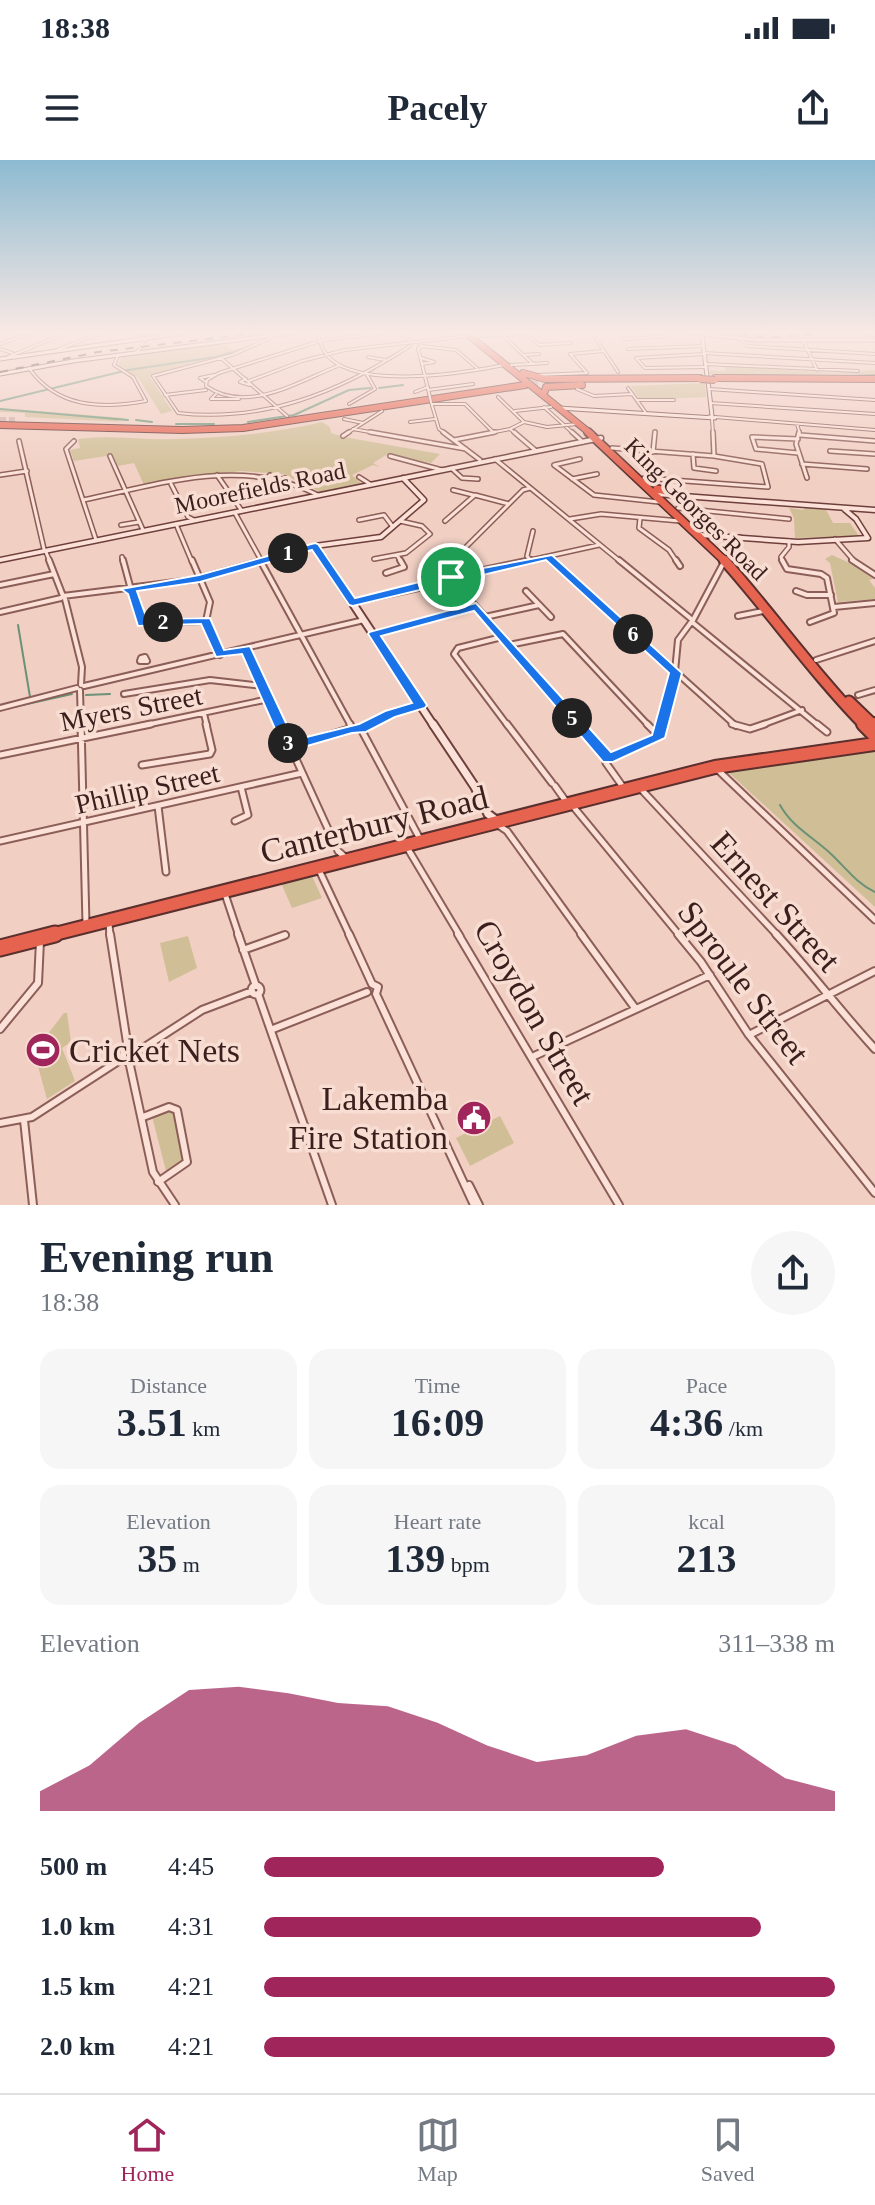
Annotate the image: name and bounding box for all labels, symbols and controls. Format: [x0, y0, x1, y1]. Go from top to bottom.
text: 18:38 [40, 11, 110, 44]
icon: menu [40, 86, 84, 130]
icon: share [791, 86, 835, 130]
text: Pacely [388, 88, 487, 128]
street label: King Georges Road [620, 433, 772, 585]
street label: Moorefields Road [172, 457, 348, 519]
pin: 1 [268, 533, 308, 573]
text: 1 [283, 540, 294, 565]
pin [417, 543, 485, 611]
icon: arrive [429, 555, 473, 599]
pin: 2 [143, 602, 183, 642]
text: 2 [158, 609, 169, 634]
pin: 6 [613, 614, 653, 654]
text: 6 [628, 621, 639, 646]
street label: Myers Street [58, 680, 205, 737]
pin: 5 [552, 698, 592, 738]
text: 5 [567, 705, 578, 730]
pin: 3 [268, 723, 308, 763]
text: 3 [283, 730, 294, 755]
street label: Phillip Street [72, 757, 222, 820]
street label: Canterbury Road [256, 778, 492, 871]
street label: Ernest Street [703, 824, 848, 979]
street label: Sproule Street [671, 894, 817, 1071]
street label: Croydon Street [467, 913, 603, 1112]
sports icon: Cricket Nets [24, 1031, 62, 1069]
place label: Cricket Nets [69, 1032, 240, 1069]
place label: Lakemba Fire Station [288, 1080, 448, 1156]
public building icon: Lakemba Fire Station [455, 1099, 493, 1137]
button: share [751, 1231, 835, 1315]
text: Evening run [40, 1233, 274, 1282]
text: 18:38 [40, 1288, 99, 1317]
text: Distance [130, 1373, 207, 1398]
text: Time [415, 1373, 460, 1398]
text: Pace [686, 1373, 727, 1398]
text: 3.51 [117, 1400, 187, 1445]
text: 16:09 [391, 1400, 484, 1445]
text: 4:36 [650, 1400, 723, 1445]
text: km [187, 1416, 220, 1441]
text: /km [723, 1416, 763, 1441]
text: Elevation [126, 1509, 211, 1534]
text: Heart rate [394, 1509, 481, 1534]
text: kcal [688, 1509, 725, 1534]
text: 35 [137, 1536, 177, 1581]
text: 139 [385, 1536, 445, 1581]
text: 213 [677, 1536, 737, 1581]
text: m [177, 1552, 200, 1577]
text: bpm [445, 1552, 490, 1577]
text: Elevation [40, 1629, 140, 1658]
text: 311–338 m [718, 1629, 835, 1658]
text: 500 m [40, 1852, 107, 1881]
text: 4:45 [168, 1852, 214, 1881]
text: 1.0 km [40, 1912, 115, 1941]
text: 4:31 [168, 1912, 214, 1941]
text: 1.5 km [40, 1972, 115, 2001]
text: 4:21 [168, 1972, 214, 2001]
text: 2.0 km [40, 2032, 115, 2061]
text: 4:21 [168, 2032, 214, 2061]
tab: Home [121, 2113, 174, 2187]
tab: Map [416, 2113, 460, 2187]
tab: Saved [701, 2113, 754, 2187]

